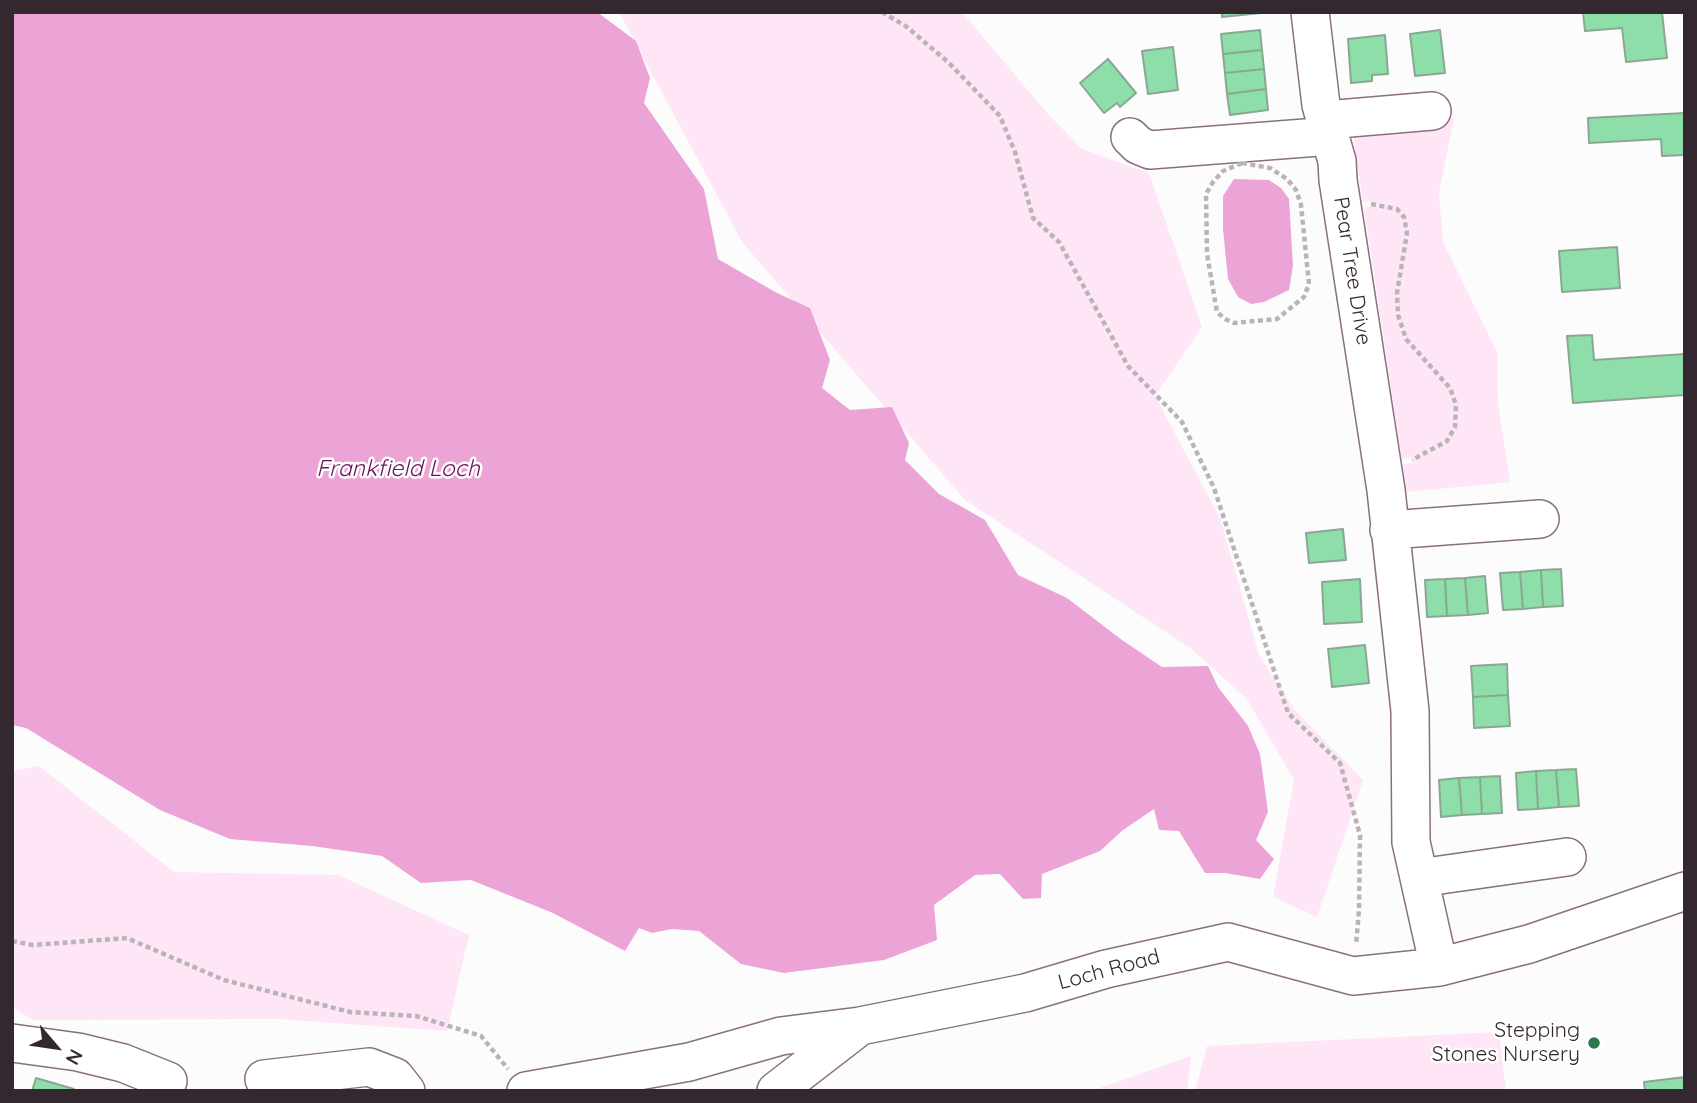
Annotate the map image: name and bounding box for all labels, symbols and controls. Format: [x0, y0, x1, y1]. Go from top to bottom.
street label: Pear Tree Drive [1328, 195, 1376, 347]
water label: Frankfield Loch [316, 455, 480, 483]
street label: Loch Road [1055, 944, 1163, 996]
north arrow [21, 1012, 91, 1082]
place label: Stepping Stones Nursery [1432, 1018, 1580, 1068]
marker: Stepping Stones Nursery [1586, 1035, 1602, 1051]
text: N [60, 1045, 88, 1069]

